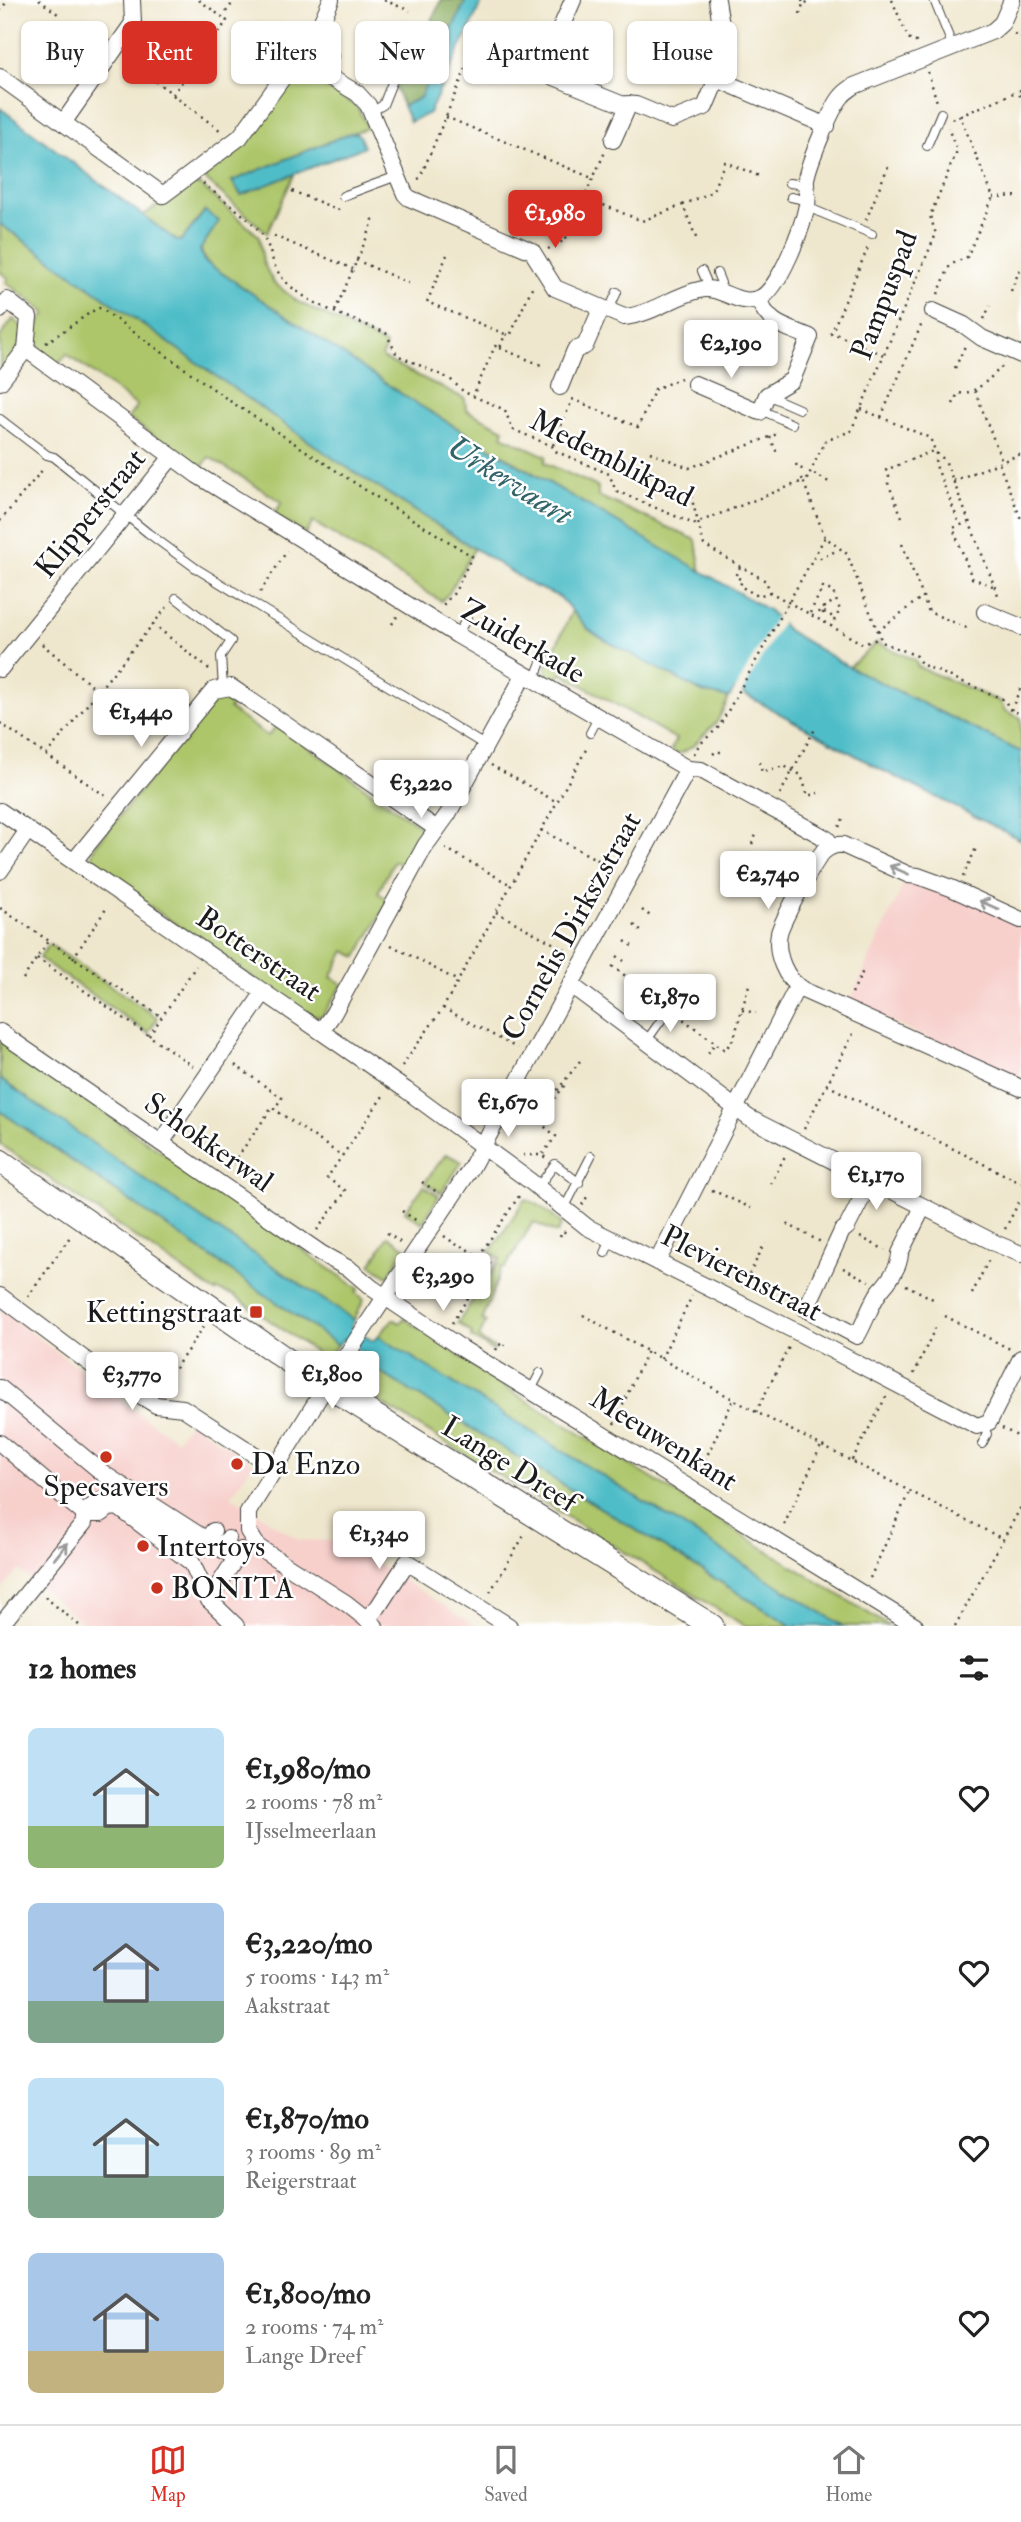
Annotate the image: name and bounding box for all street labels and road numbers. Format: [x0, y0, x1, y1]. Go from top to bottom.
street label: Pampuspad [843, 225, 926, 365]
street label: Medemblikpad [524, 402, 700, 515]
street label: Klipperstraat [27, 441, 154, 586]
street label: Zuiderkade [454, 591, 592, 692]
street label: Cornelis Dirkszstraat [493, 805, 650, 1047]
street label: Botterstraat [189, 899, 329, 1010]
street label: Schokkerwal [137, 1084, 281, 1200]
street label: Plevierenstraat [655, 1217, 829, 1330]
street label: Meeuwenkant [583, 1380, 744, 1499]
street label: Lange Dreef [435, 1408, 588, 1523]

